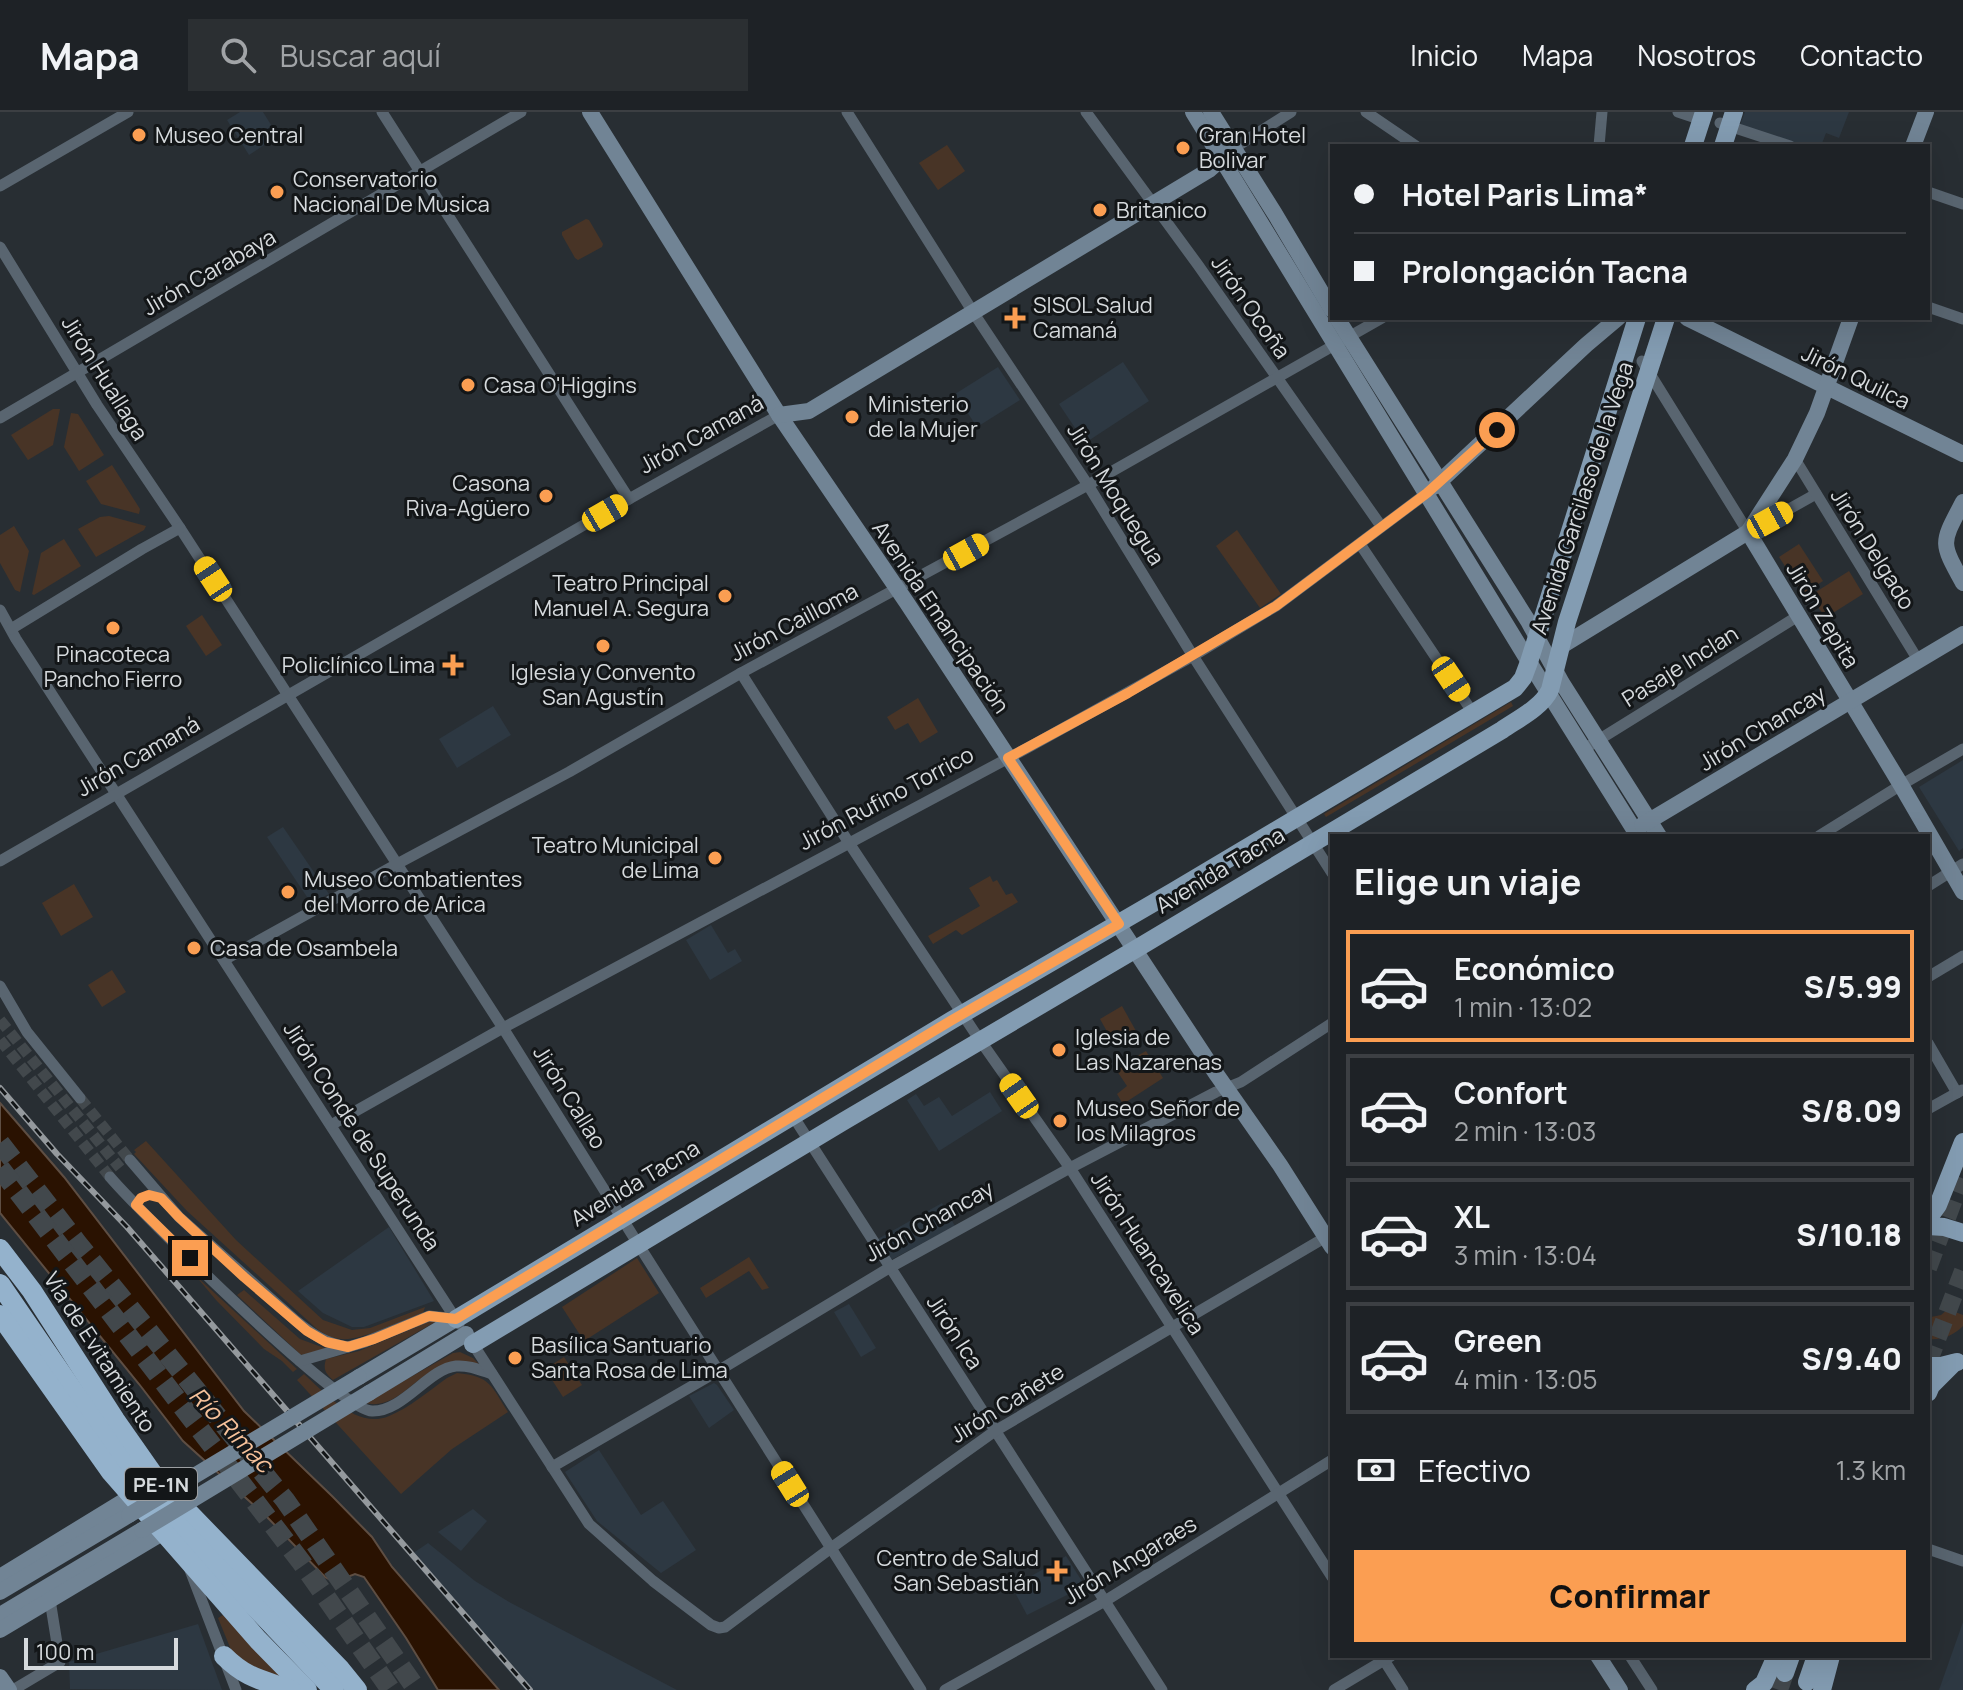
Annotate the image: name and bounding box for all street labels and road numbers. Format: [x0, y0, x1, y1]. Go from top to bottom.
street label: Jirón Carabaya [137, 222, 281, 322]
street label: Jirón Ocoña [1204, 249, 1298, 365]
street label: Jirón Huallaga [55, 310, 155, 446]
street label: Jirón Quilca [1797, 338, 1915, 416]
street label: Avenida Garcilaso de la Vega [1524, 358, 1640, 638]
street label: Jirón Camaná [634, 388, 768, 480]
street label: Jirón Moquegua [1060, 417, 1172, 571]
street label: Jirón Delgado [1824, 483, 1922, 615]
street label: Avenida Emancipación [865, 515, 1017, 719]
street label: Jirón Zepita [1780, 556, 1866, 674]
street label: Jirón Cailloma [725, 576, 863, 668]
street label: Pasaje Inclan [1616, 618, 1744, 714]
street label: Jirón Chancay [1693, 678, 1831, 778]
street label: Jirón Camaná [71, 709, 205, 803]
street label: Jirón Rufino Torrico [793, 739, 979, 857]
street label: Avenida Tacna [1150, 820, 1290, 920]
street label: Jirón Conde de Superunda [277, 1016, 447, 1256]
street label: Jirón Callao [526, 1039, 614, 1155]
street label: Avenida Tacna [565, 1133, 705, 1233]
street label: Jirón Huancavelica [1084, 1166, 1212, 1340]
street label: Jirón Chancay [859, 1173, 999, 1269]
street label: Vía de Evitamiento [37, 1266, 163, 1438]
street label: Jirón Ica [920, 1289, 990, 1375]
street label: Jirón Cañete [944, 1356, 1070, 1450]
road number: PE-1N [125, 1468, 197, 1500]
street label: Jirón Angaraes [1058, 1509, 1202, 1611]

